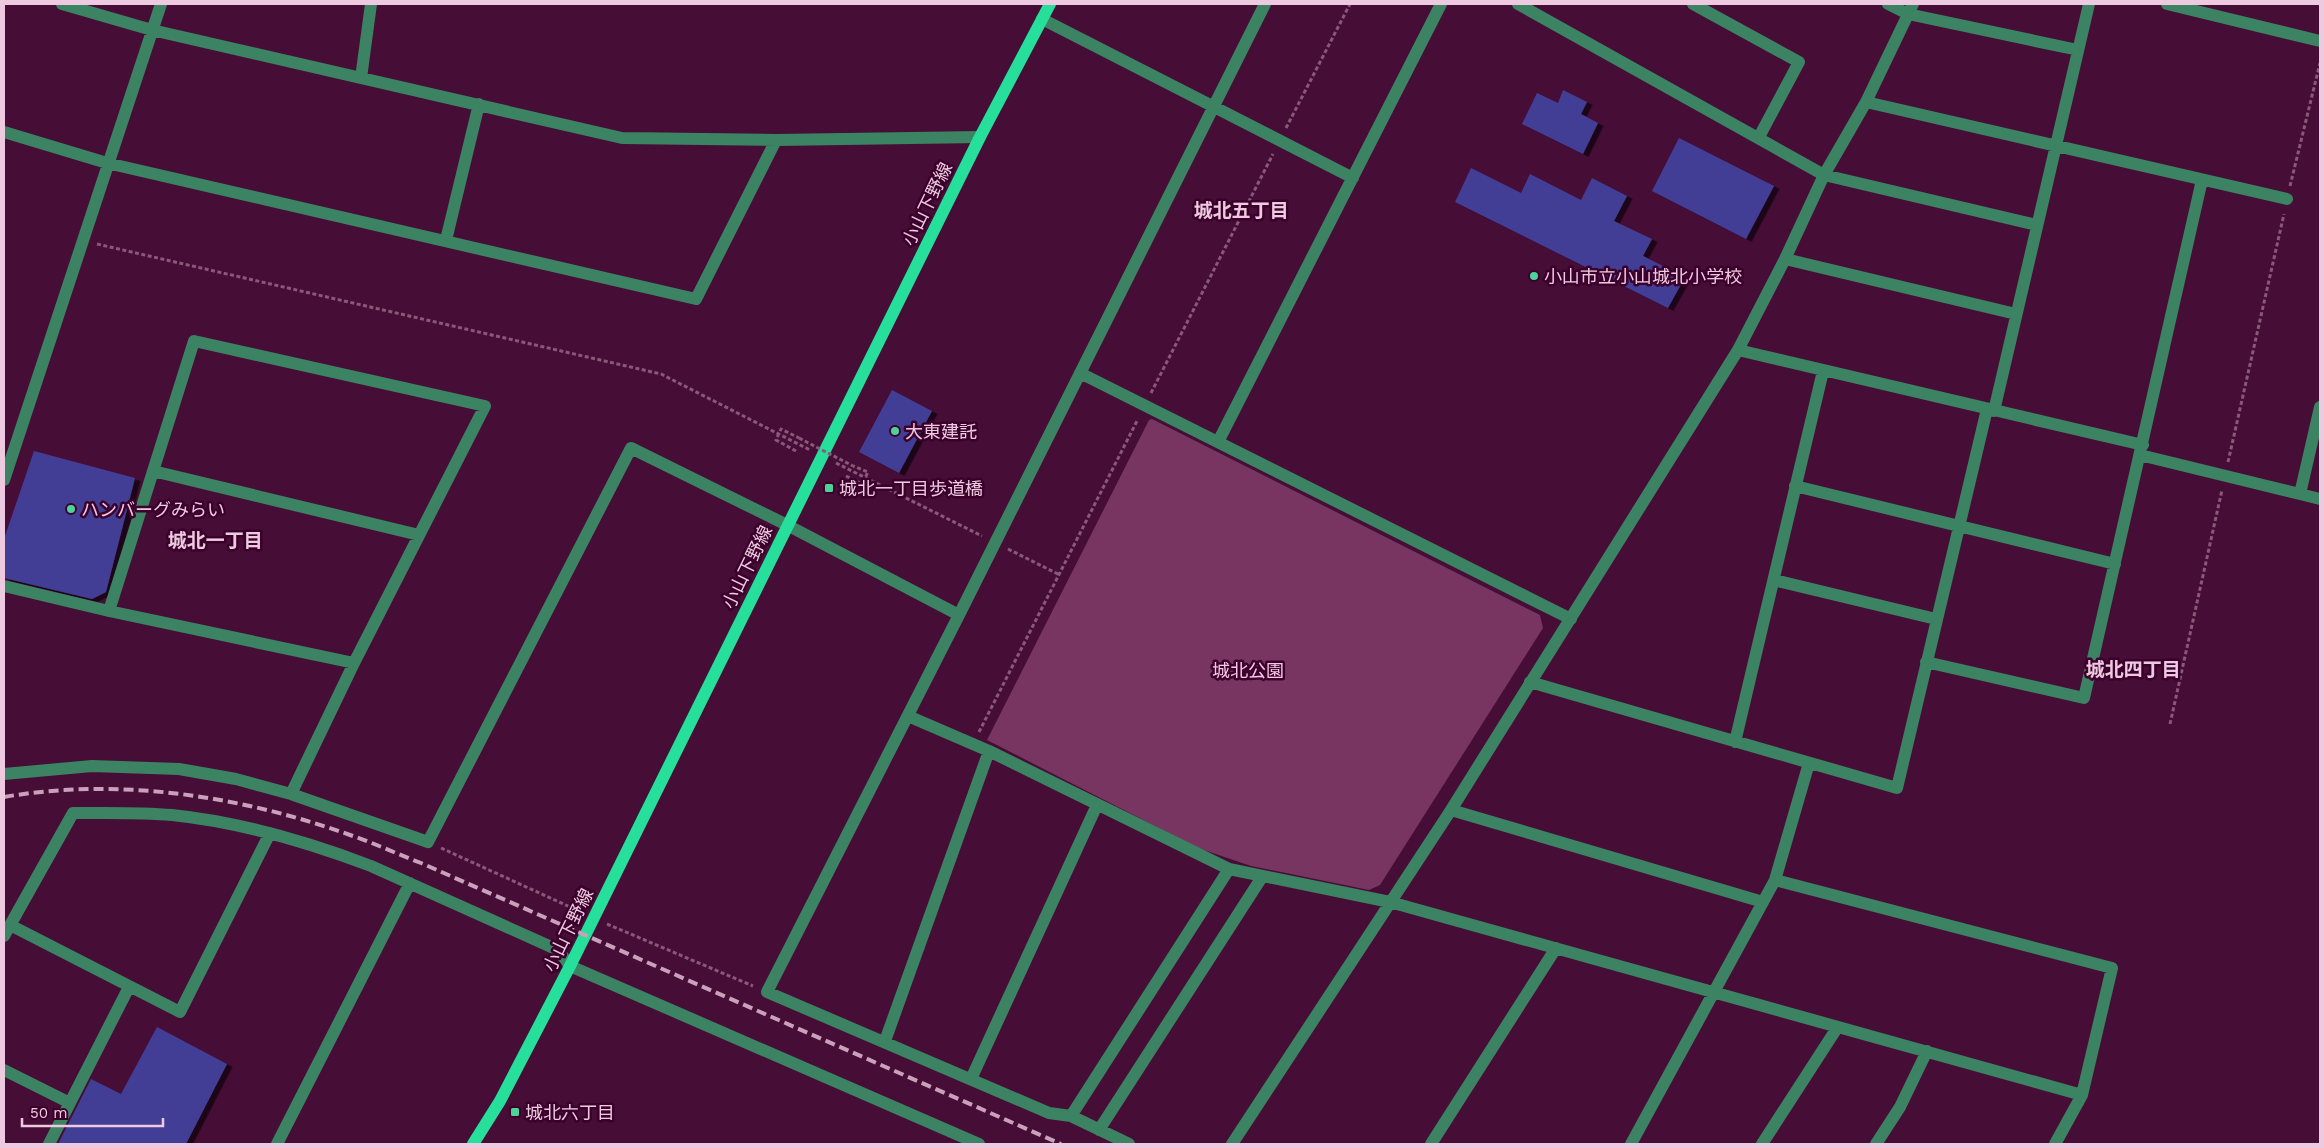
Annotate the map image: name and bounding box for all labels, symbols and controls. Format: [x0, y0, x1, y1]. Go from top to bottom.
street label: 小山下野線 [898, 159, 956, 249]
district label: 城北五丁目 [1193, 199, 1289, 222]
place label: 小山市立小山城北小学校 [1544, 266, 1742, 287]
marker: 小山市立小山城北小学校 [1528, 270, 1540, 282]
place label: 大東建託 [905, 421, 977, 442]
marker: 大東建託 [889, 425, 901, 437]
place label: 城北一丁目歩道橋 [839, 478, 983, 499]
marker: 城北一丁目歩道橋 [823, 482, 835, 494]
place label: ハンバーグみらい [81, 499, 225, 520]
marker: ハンバーグみらい [65, 503, 77, 515]
street label: 小山下野線 [718, 522, 776, 612]
district label: 城北一丁目 [167, 529, 263, 552]
district label: 城北四丁目 [2085, 658, 2181, 681]
park label: 城北公園 [1212, 660, 1284, 681]
street label: 小山下野線 [539, 885, 597, 975]
scale bar [22, 1096, 164, 1128]
place label: 城北六丁目 [525, 1102, 615, 1123]
text: 50 m [30, 1104, 67, 1122]
marker: 城北六丁目 [509, 1106, 521, 1118]

